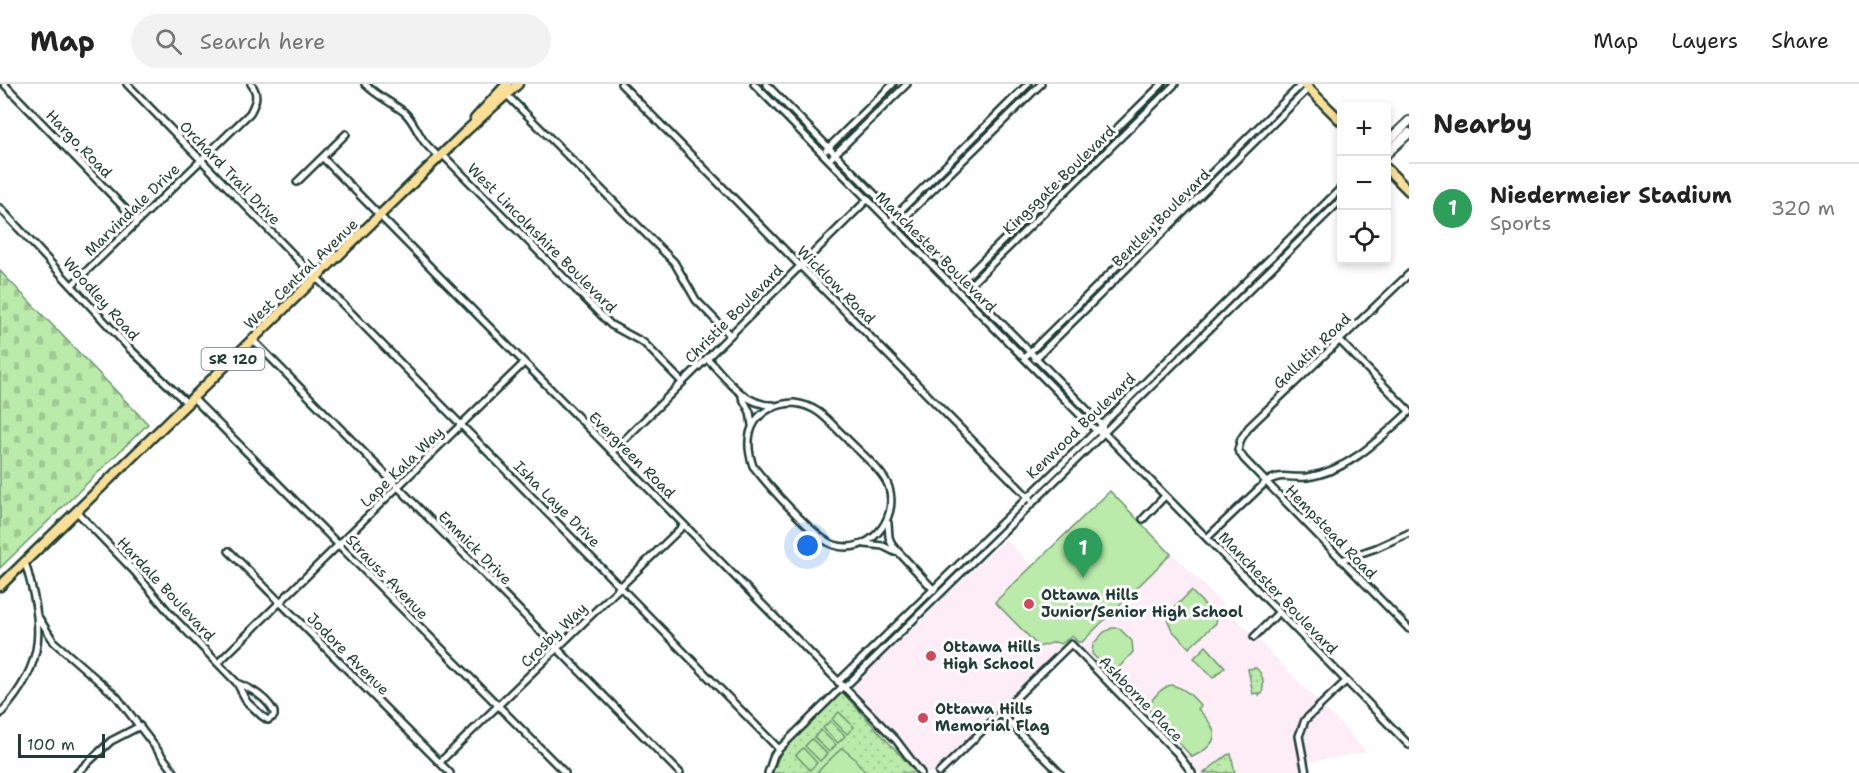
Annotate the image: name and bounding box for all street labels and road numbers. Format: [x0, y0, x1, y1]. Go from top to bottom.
street label: Hargo Road [42, 106, 117, 183]
street label: Orchard Trail Drive [175, 117, 285, 229]
street label: Kingsgate Boulevard [998, 121, 1120, 239]
street label: Marvindale Drive [80, 159, 184, 261]
street label: West Lincolnshire Boulevard [463, 159, 622, 318]
street label: Bentley Boulevard [1108, 164, 1215, 271]
street label: Manchester Boulevard [871, 187, 1001, 317]
street label: West Central Avenue [240, 214, 362, 334]
street label: Wicklow Road [792, 241, 880, 329]
street label: Woodley Road [58, 253, 144, 345]
street label: Christie Boulevard [680, 260, 788, 368]
street label: Gallatin Road [1269, 308, 1356, 393]
road number: SR 120 [202, 348, 264, 370]
street label: Kenwood Boulevard [1022, 368, 1140, 483]
street label: Evergreen Road [584, 407, 680, 503]
street label: Lape Kala Way [356, 422, 448, 512]
street label: Isha Laye Drive [509, 456, 605, 552]
street label: Hempstead Road [1281, 481, 1381, 584]
street label: Emmick Drive [434, 507, 516, 589]
street label: Manchester Boulevard [1214, 527, 1342, 659]
street label: Strauss Avenue [341, 530, 433, 624]
street label: Hardale Boulevard [113, 533, 220, 646]
street label: Crosby Way [516, 598, 592, 672]
street label: Jodore Avenue [302, 608, 394, 700]
street label: Ashborne Place [1095, 652, 1187, 746]

